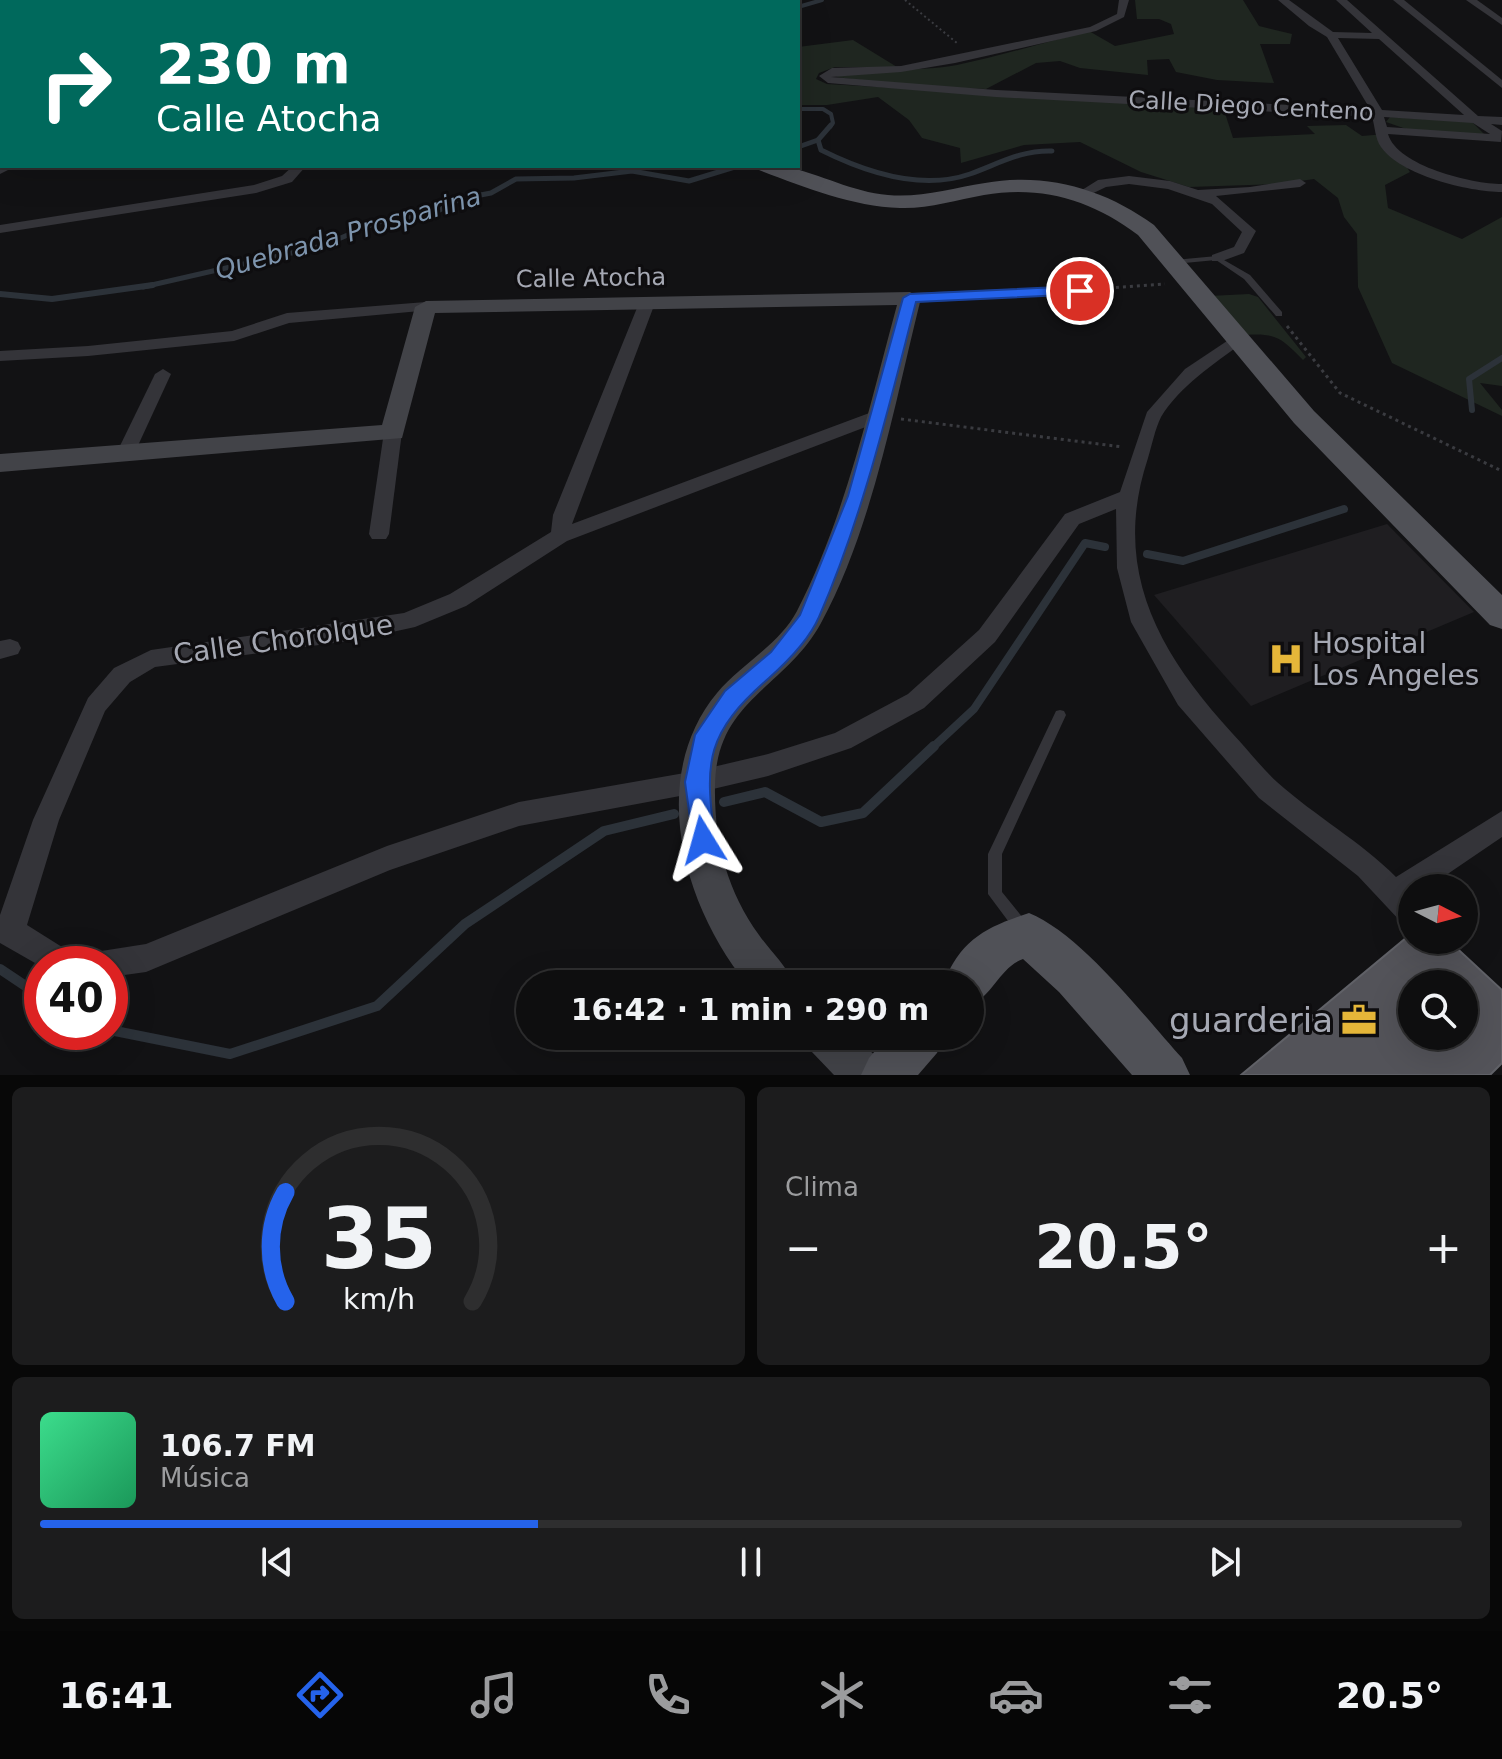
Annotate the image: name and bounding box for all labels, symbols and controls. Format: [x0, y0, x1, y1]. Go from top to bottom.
text: 230 m [156, 31, 351, 96]
icon: right [24, 32, 128, 136]
street label: Calle Diego Centeno [1128, 86, 1374, 126]
text: Calle Atocha [156, 98, 382, 139]
water label: Quebrada Prosparina [212, 181, 484, 285]
pin [1046, 257, 1114, 325]
street label: Calle Atocha [516, 263, 666, 293]
icon: arrive [1058, 269, 1102, 313]
street label: Calle Chorolque [171, 608, 395, 671]
place label: Hospital Los Angeles [1312, 627, 1479, 692]
hospital icon: Hospital Los Angeles [1267, 640, 1305, 678]
position arrow [661, 798, 745, 882]
north arrow [1398, 874, 1478, 954]
map controls [1398, 874, 1478, 1050]
speed limit sign: 40 [24, 946, 128, 1050]
button: search [1398, 970, 1478, 1050]
text: 16:42 · 1 min · 290 m [571, 992, 929, 1027]
place label: guarderia [1169, 1000, 1333, 1040]
office icon: guarderia [1340, 1001, 1378, 1039]
text: Clima [785, 1172, 859, 1202]
text: 35 [321, 1191, 436, 1288]
text: 20.5° [1034, 1212, 1213, 1282]
text: − [785, 1222, 822, 1273]
text: + [1425, 1222, 1462, 1273]
text: km/h [342, 1282, 415, 1316]
text: 106.7 FM [160, 1428, 316, 1463]
text: Música [160, 1463, 250, 1493]
icon: previous [255, 1540, 299, 1584]
icon: pause [729, 1540, 773, 1584]
icon: next [1203, 1540, 1247, 1584]
icon: directions [292, 1667, 348, 1723]
icon: music [466, 1667, 522, 1723]
icon: phone [640, 1667, 696, 1723]
icon: climate [814, 1667, 870, 1723]
icon: car [988, 1667, 1044, 1723]
icon: filters [1162, 1667, 1218, 1723]
text: 16:41 [59, 1675, 174, 1716]
text: 20.5° [1336, 1675, 1443, 1716]

